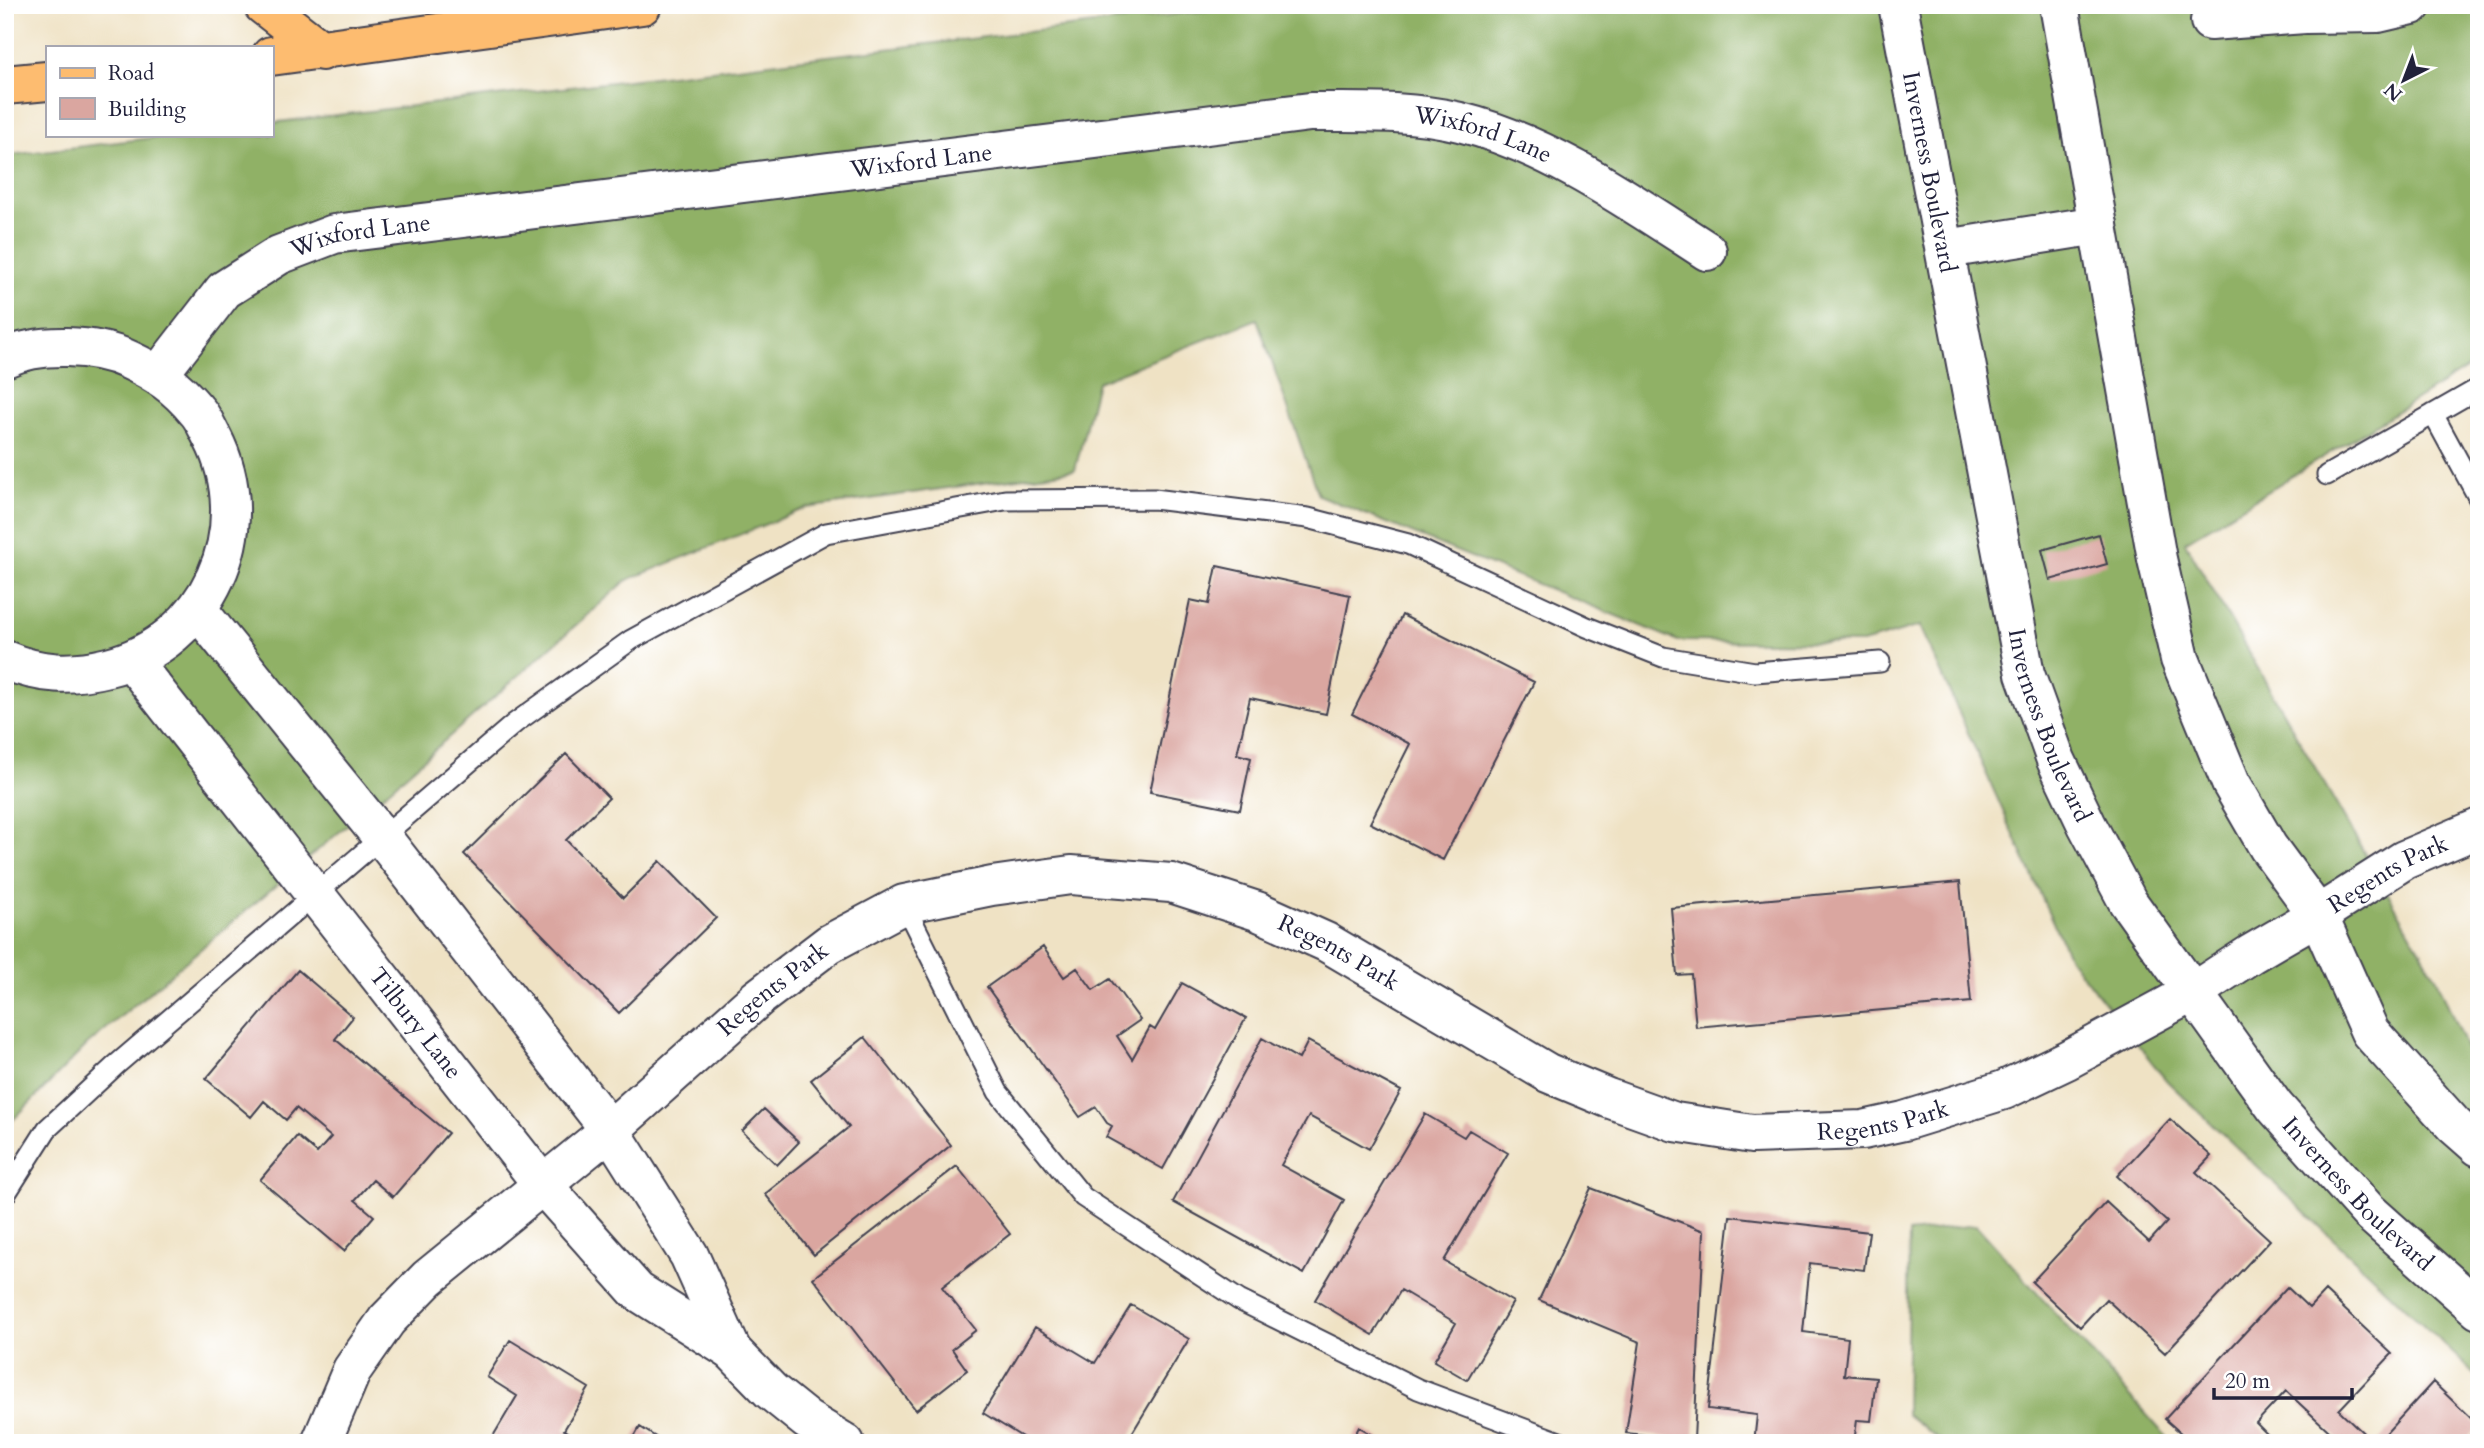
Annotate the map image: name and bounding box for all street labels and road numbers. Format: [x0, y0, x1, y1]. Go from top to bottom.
street label: Inverness Boulevard [1894, 69, 1965, 276]
street label: Wixford Lane [1411, 98, 1557, 171]
street label: Wixford Lane [847, 136, 994, 186]
street label: Wixford Lane [285, 206, 433, 267]
street label: Inverness Boulevard [2000, 626, 2099, 828]
street label: Regents Park [2322, 827, 2453, 921]
street label: Regents Park [1272, 906, 1406, 999]
street label: Regents Park [710, 934, 835, 1044]
street label: Tilbury Lane [361, 960, 470, 1086]
street label: Regents Park [1816, 1092, 1953, 1149]
street label: Inverness Boulevard [2274, 1110, 2441, 1279]

